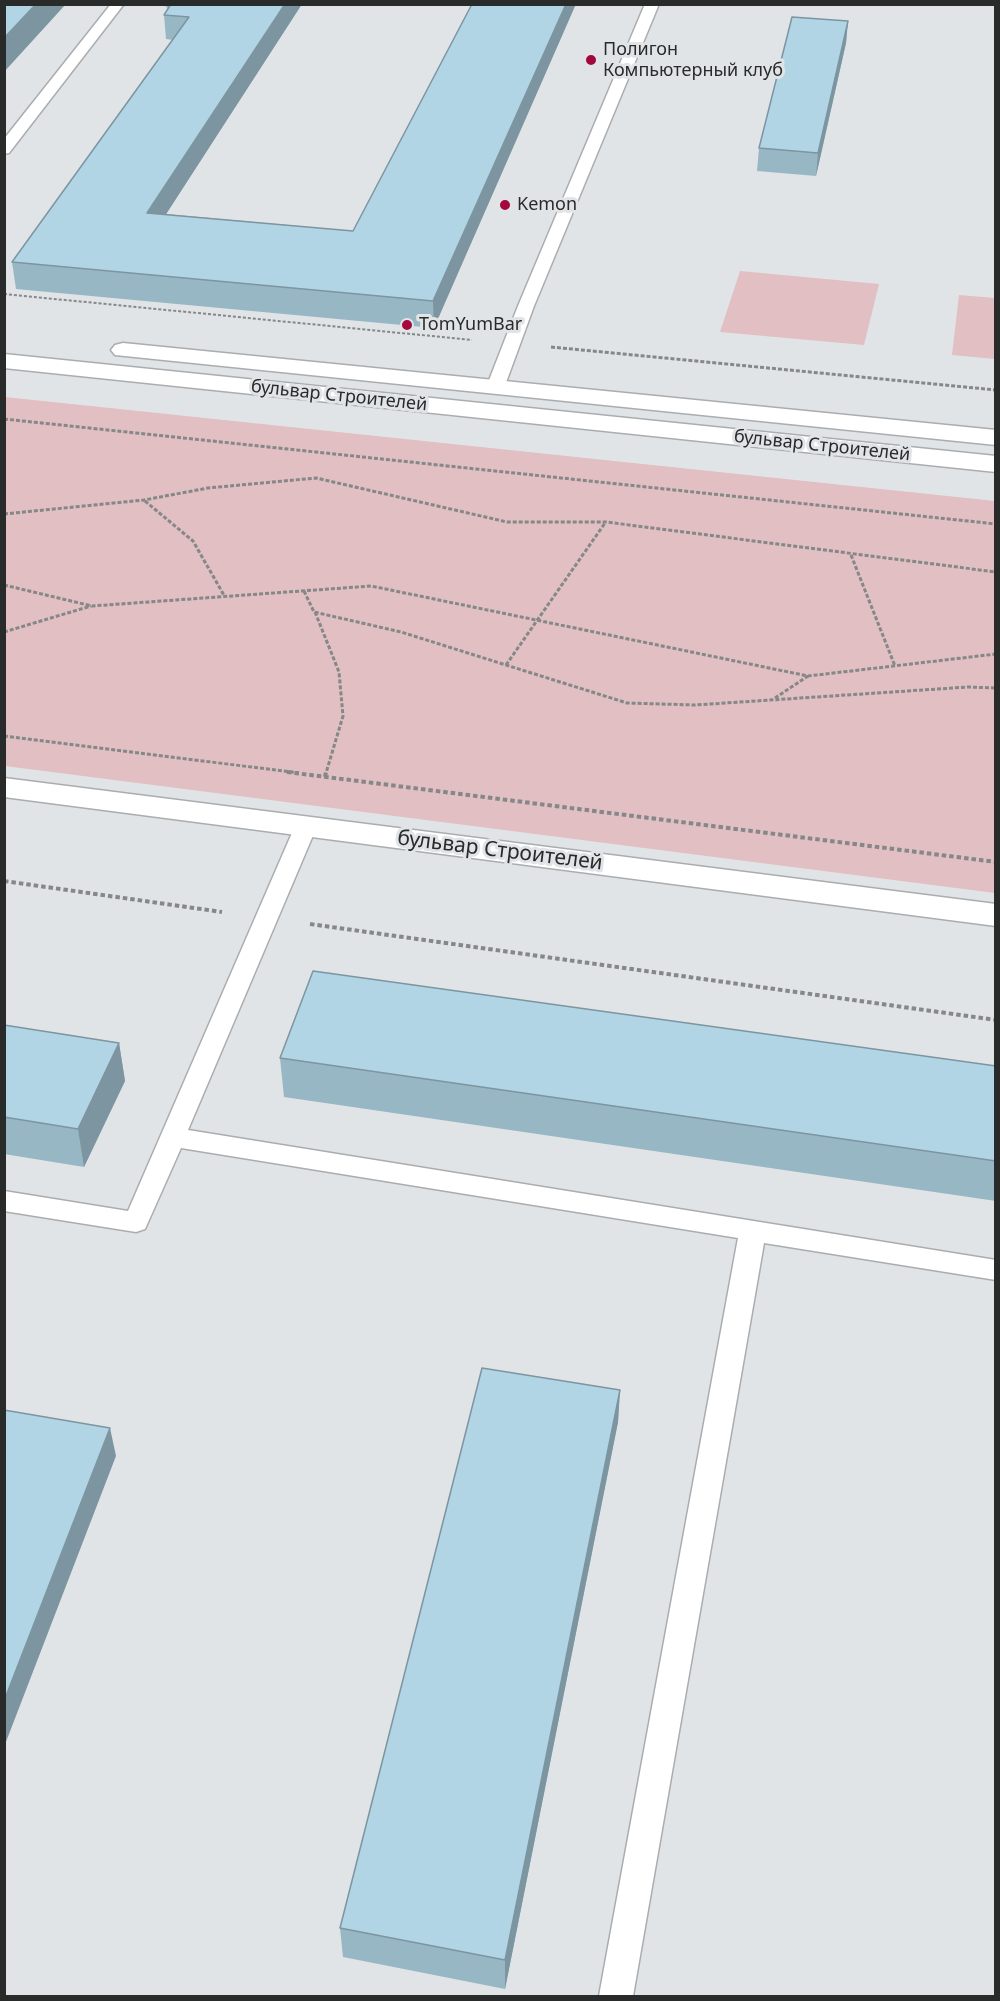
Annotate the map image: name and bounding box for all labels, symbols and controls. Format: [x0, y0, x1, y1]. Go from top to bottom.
place label: Полигон Компьютерный клуб [603, 39, 783, 82]
marker: Полигон Компьютерный клуб [584, 53, 598, 67]
place label: Kemon [517, 194, 577, 216]
marker: Kemon [498, 198, 512, 212]
place label: TomYumBar [419, 314, 522, 336]
marker: TomYumBar [400, 318, 414, 332]
street label: бульвар Строителей [250, 376, 428, 416]
street label: бульвар Строителей [733, 426, 911, 466]
street label: бульвар Строителей [396, 826, 604, 876]

